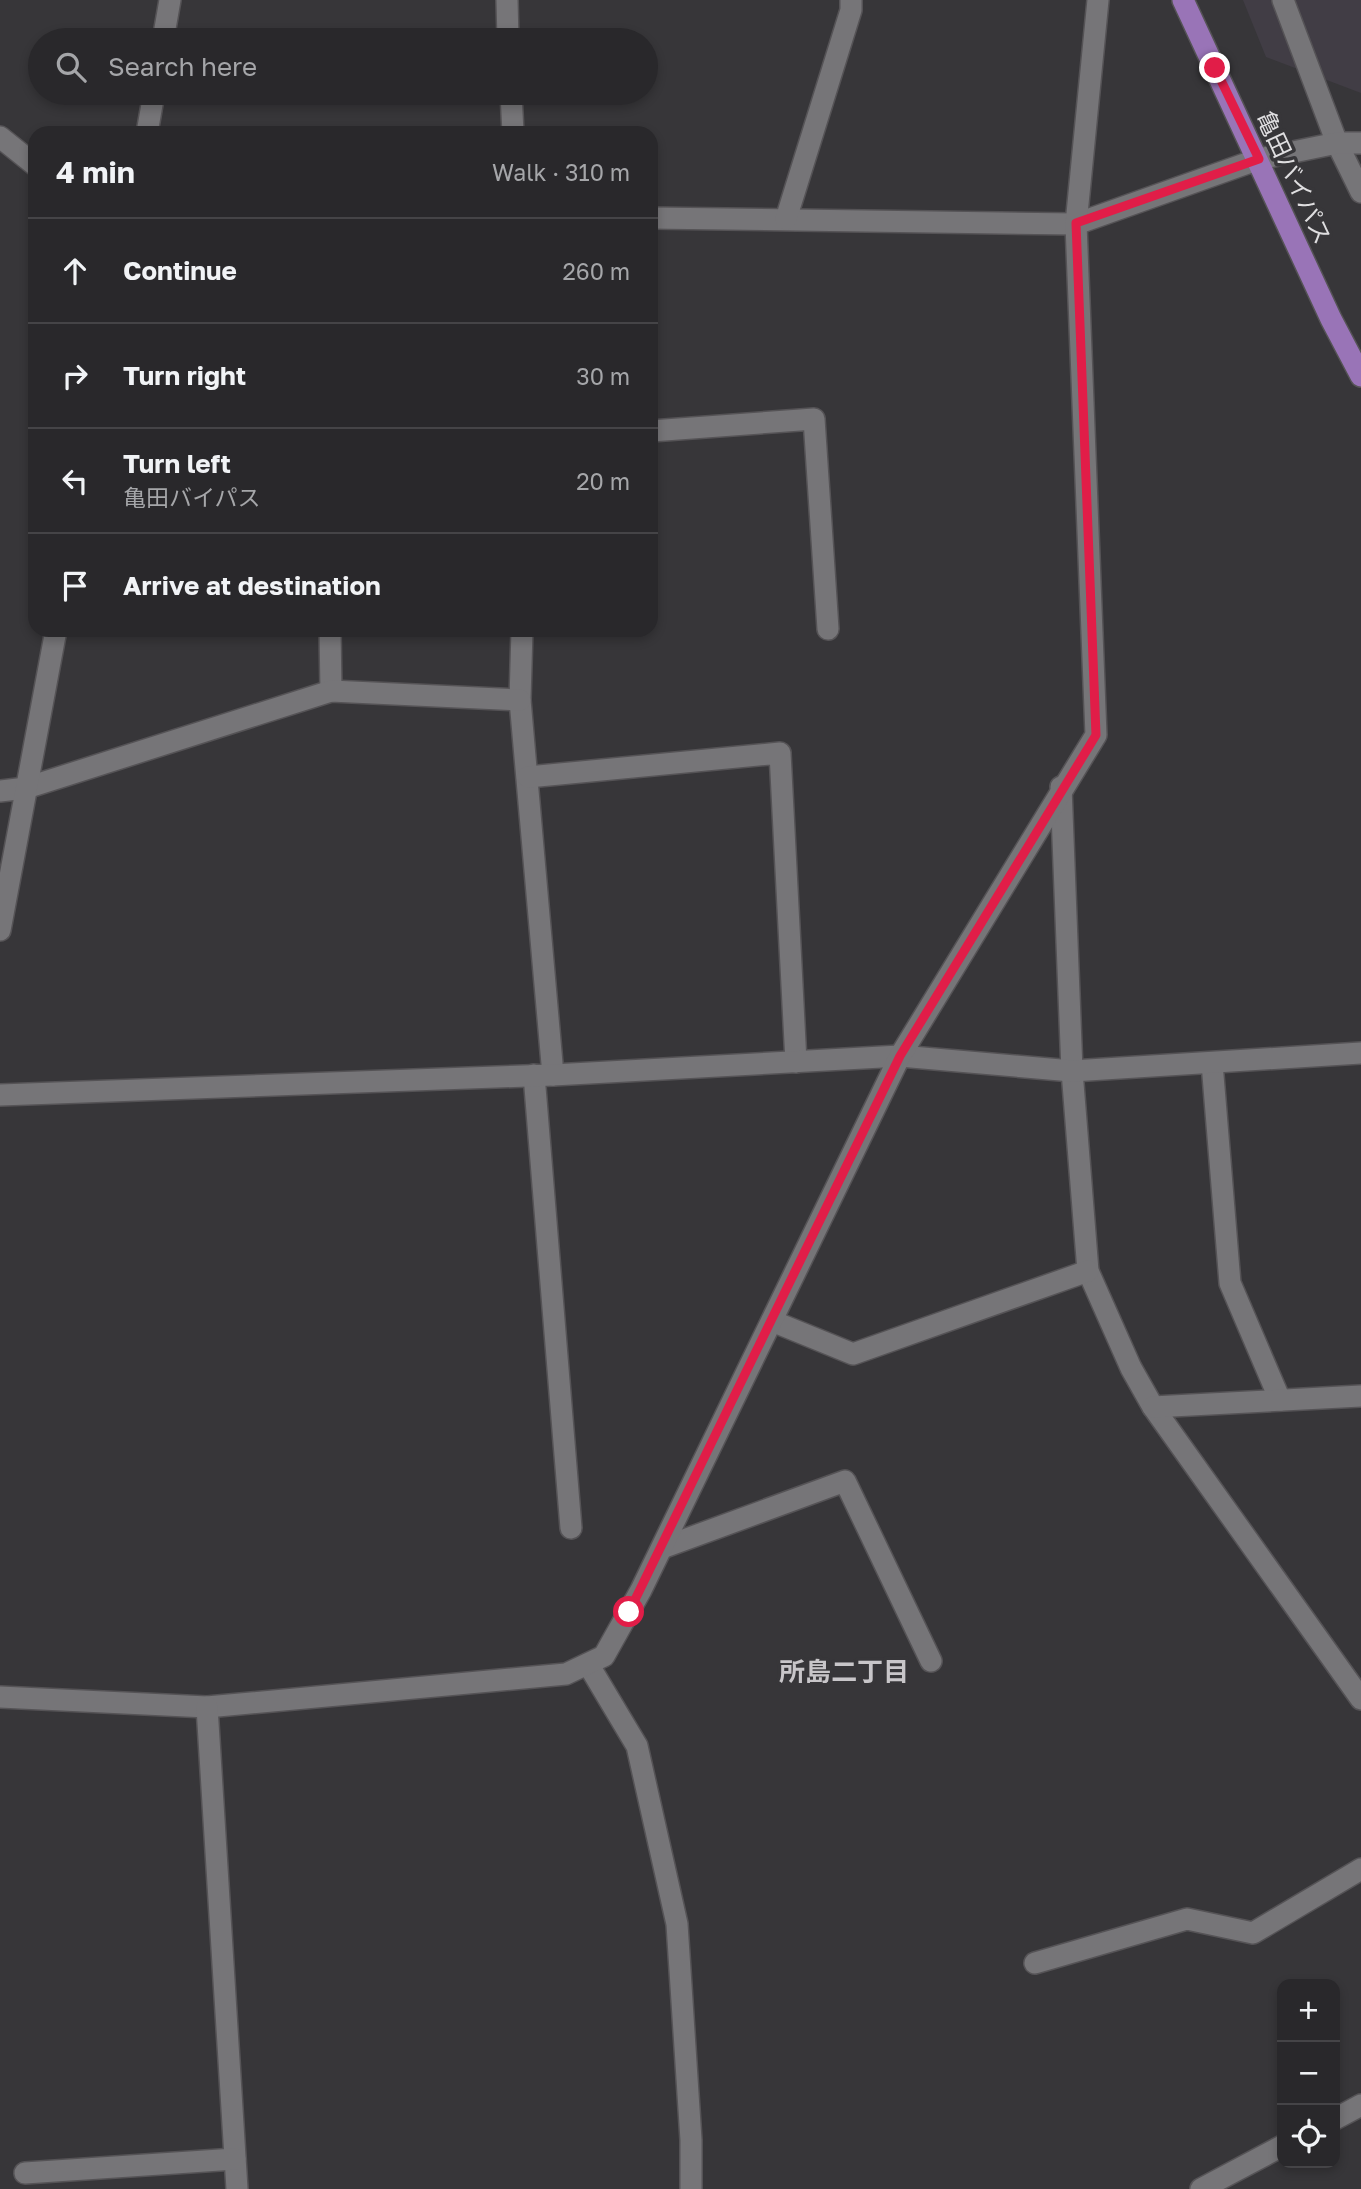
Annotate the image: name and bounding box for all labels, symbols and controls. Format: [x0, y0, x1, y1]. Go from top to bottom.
search box [28, 28, 658, 105]
icon: search [52, 48, 90, 86]
text: Search here [108, 51, 257, 82]
route end [1199, 52, 1230, 83]
street label: 亀田バイパス [1252, 106, 1338, 248]
text: 4 min [56, 154, 135, 190]
text: Walk · 310 m [492, 158, 630, 186]
icon: ahead [56, 252, 94, 290]
text: Continue [123, 255, 237, 286]
text: 260 m [562, 257, 630, 285]
icon: right [56, 357, 94, 395]
text: Turn right [123, 360, 246, 391]
text: 30 m [576, 362, 630, 390]
text: Turn left [123, 448, 231, 479]
icon: left [56, 462, 94, 500]
text: 20 m [576, 467, 630, 495]
text: 亀田バイパス [123, 483, 261, 511]
icon: arrive [56, 567, 94, 605]
text: Arrive at destination [123, 570, 381, 601]
route start [613, 1596, 644, 1627]
district label: 所島二丁目 [779, 1656, 909, 1687]
map controls [1277, 1979, 1340, 2168]
button: + [1277, 1979, 1340, 2042]
button: − [1277, 2042, 1340, 2105]
button: locate [1277, 2105, 1340, 2168]

